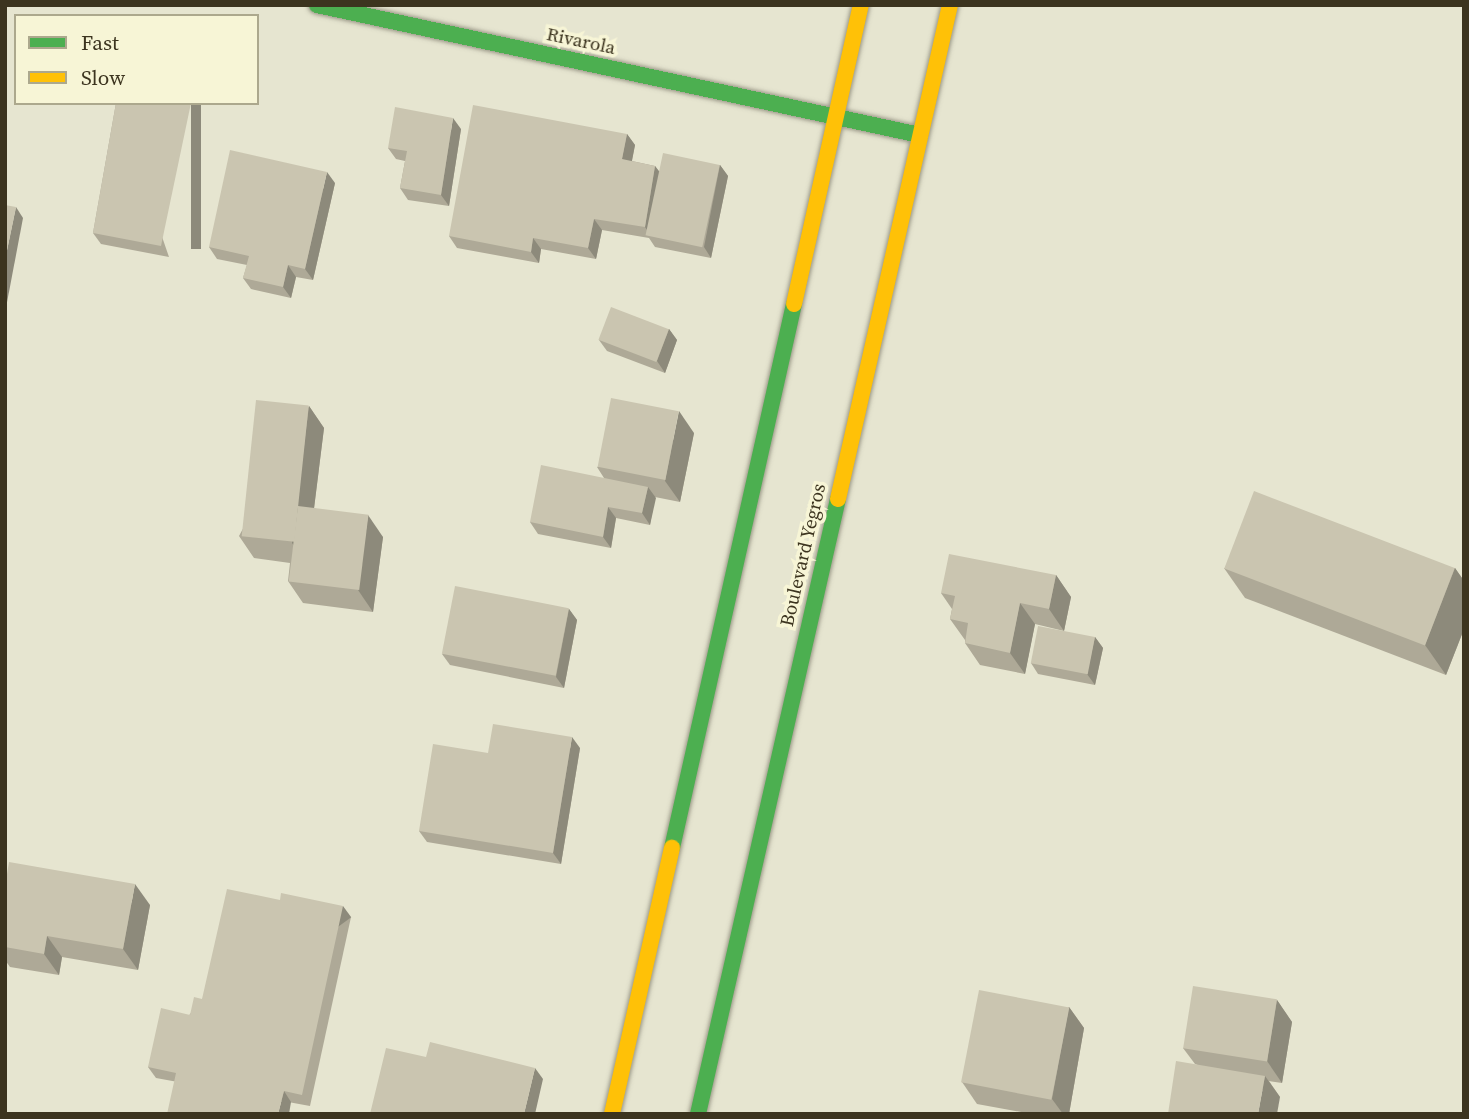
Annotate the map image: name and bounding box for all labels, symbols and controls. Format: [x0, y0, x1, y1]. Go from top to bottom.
legend [14, 14, 259, 105]
street label: Rivarola [544, 23, 618, 59]
text: Fast [81, 28, 119, 57]
text: Slow [81, 63, 125, 92]
street label: Boulevard Yegros [775, 481, 831, 629]

